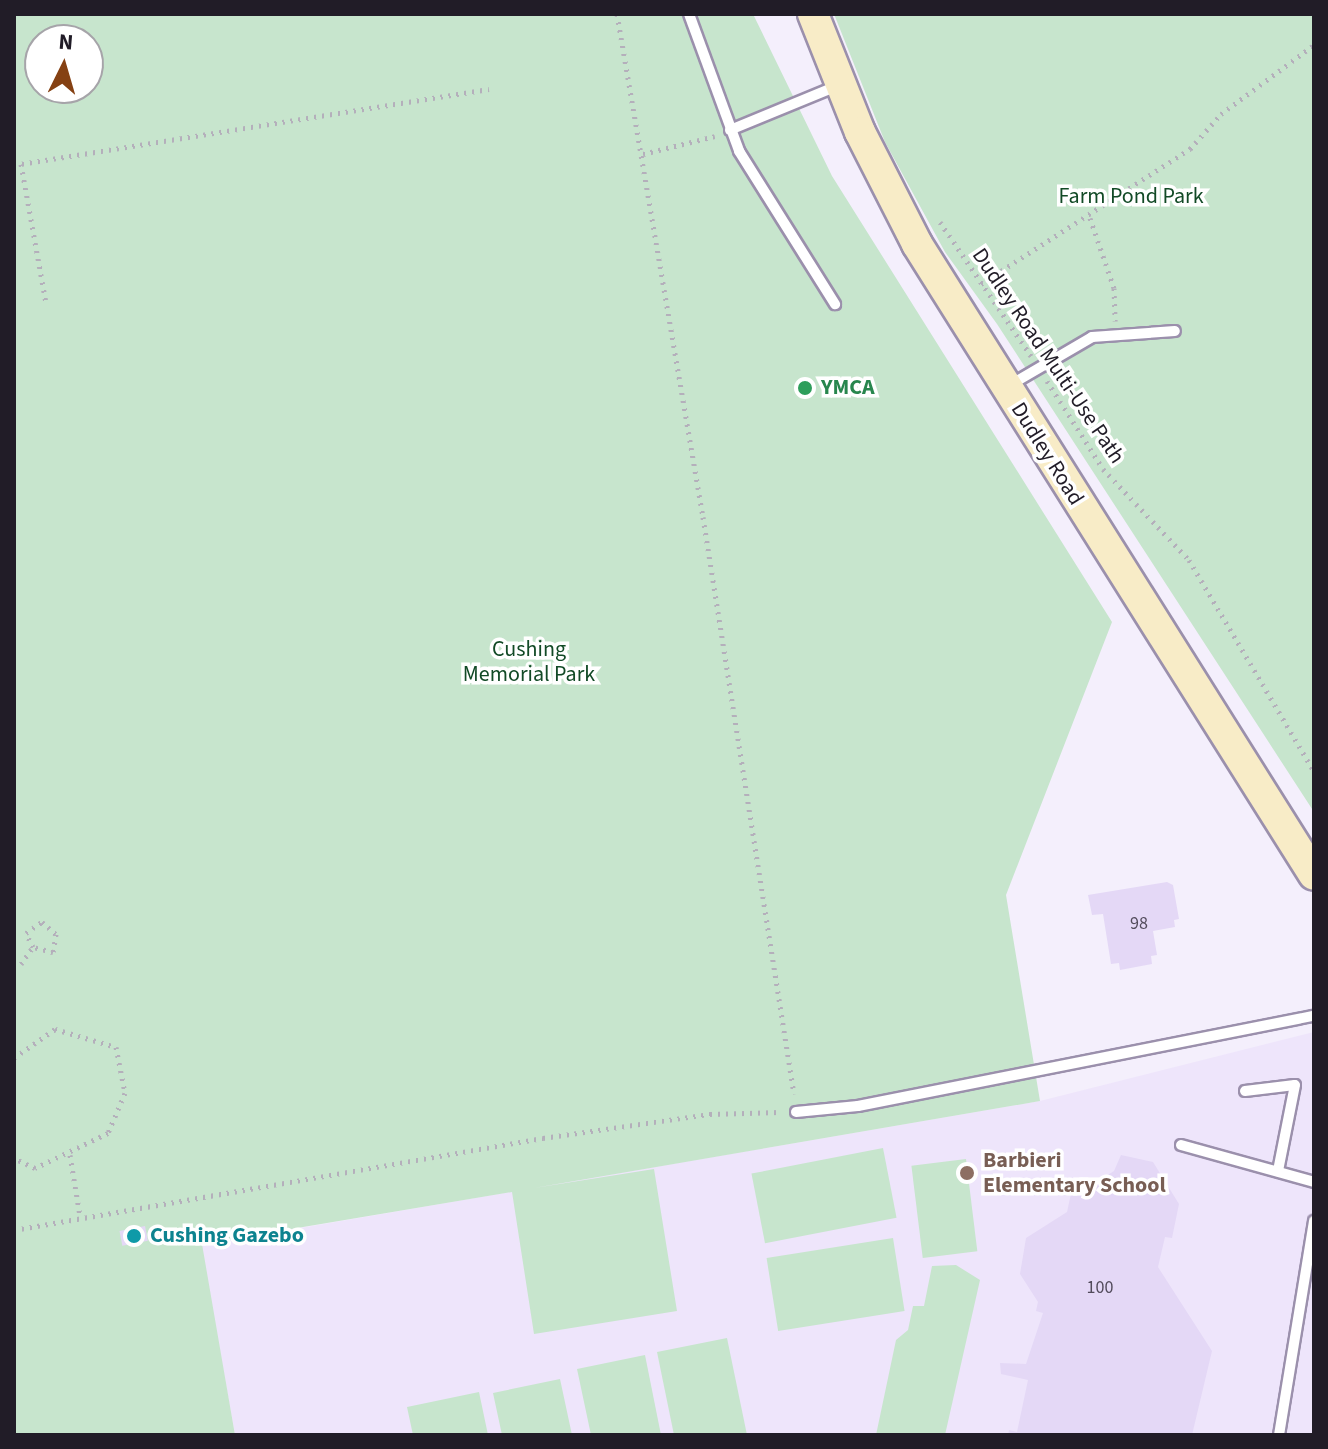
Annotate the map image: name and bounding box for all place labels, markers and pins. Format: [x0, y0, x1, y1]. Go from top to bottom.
place label: YMCA [821, 375, 875, 401]
marker: YMCA [796, 379, 814, 397]
place label: Barbieri Elementary School [983, 1147, 1166, 1198]
marker: Barbieri Elementary School [958, 1164, 976, 1182]
place label: Cushing Gazebo [150, 1223, 304, 1249]
marker: Cushing Gazebo [125, 1227, 143, 1245]

